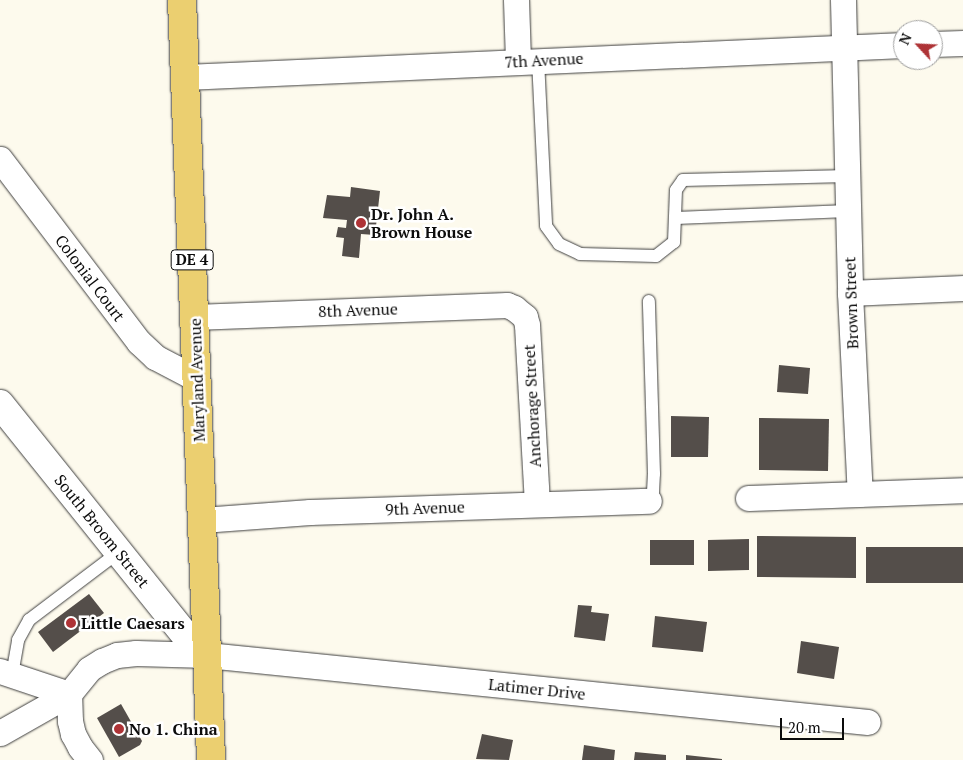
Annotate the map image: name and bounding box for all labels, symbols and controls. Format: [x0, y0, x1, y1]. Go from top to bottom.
north arrow [893, 20, 943, 70]
text: N [894, 30, 916, 48]
street label: 7th Avenue [504, 48, 584, 72]
place label: Dr. John A. Brown House [371, 204, 472, 242]
marker: Dr. John A. Brown House [355, 217, 367, 229]
street label: Colonial Court [51, 231, 129, 325]
road number: DE 4 [170, 248, 214, 272]
street label: Brown Street [840, 257, 862, 349]
street label: 8th Avenue [318, 299, 398, 321]
street label: Maryland Avenue [185, 318, 209, 442]
street label: Anchorage Street [519, 344, 545, 468]
street label: South Broom Street [51, 471, 153, 591]
street label: 9th Avenue [385, 497, 465, 519]
place label: Little Caesars [81, 613, 185, 633]
marker: Little Caesars [65, 617, 77, 629]
street label: Latimer Drive [487, 674, 587, 704]
scale bar [783, 708, 847, 740]
text: 20 m [788, 717, 821, 737]
place label: No 1. China [129, 719, 218, 739]
marker: No 1. China [113, 723, 125, 735]

